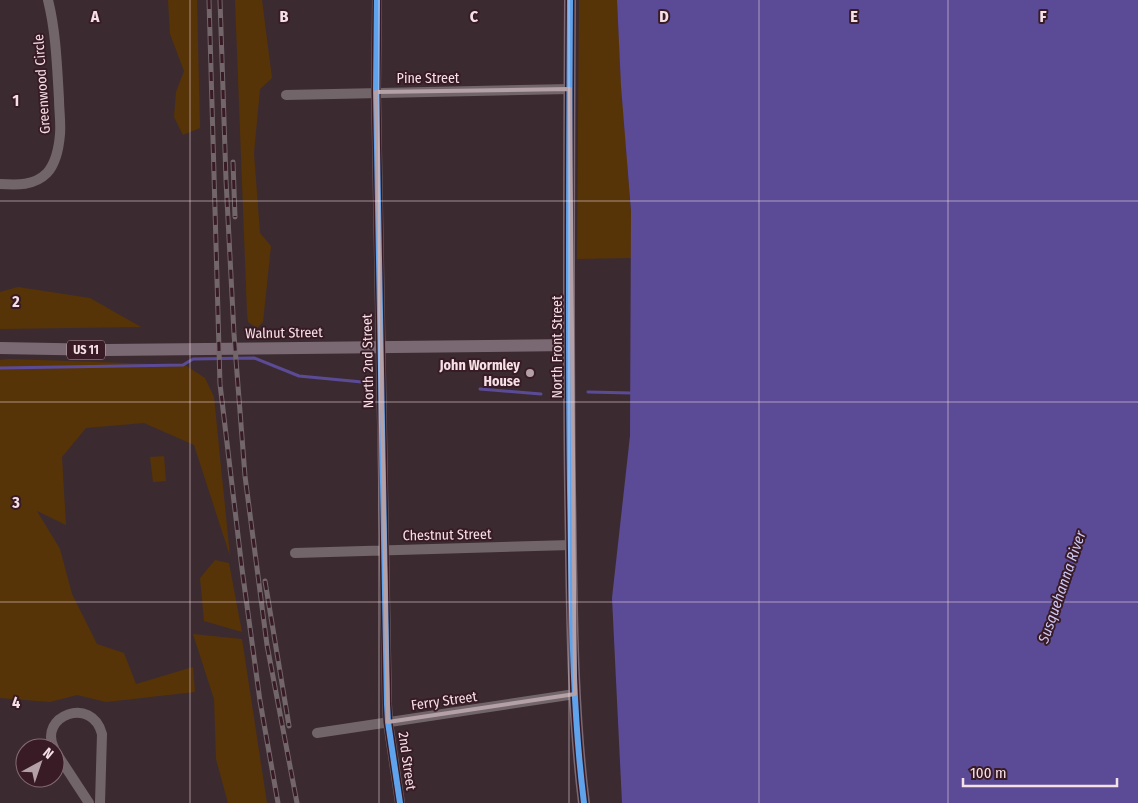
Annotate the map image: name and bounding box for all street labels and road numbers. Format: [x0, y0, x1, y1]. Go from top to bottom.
street label: Greenwood Circle [30, 33, 54, 135]
street label: Pine Street [397, 70, 460, 87]
street label: North Front Street [549, 295, 566, 399]
street label: North 2nd Street [359, 313, 377, 409]
street label: Walnut Street [245, 324, 323, 342]
road number: US 11 [67, 340, 105, 360]
street label: Chestnut Street [402, 526, 492, 544]
street label: Ferry Street [410, 688, 478, 714]
street label: 2nd Street [394, 731, 420, 792]

